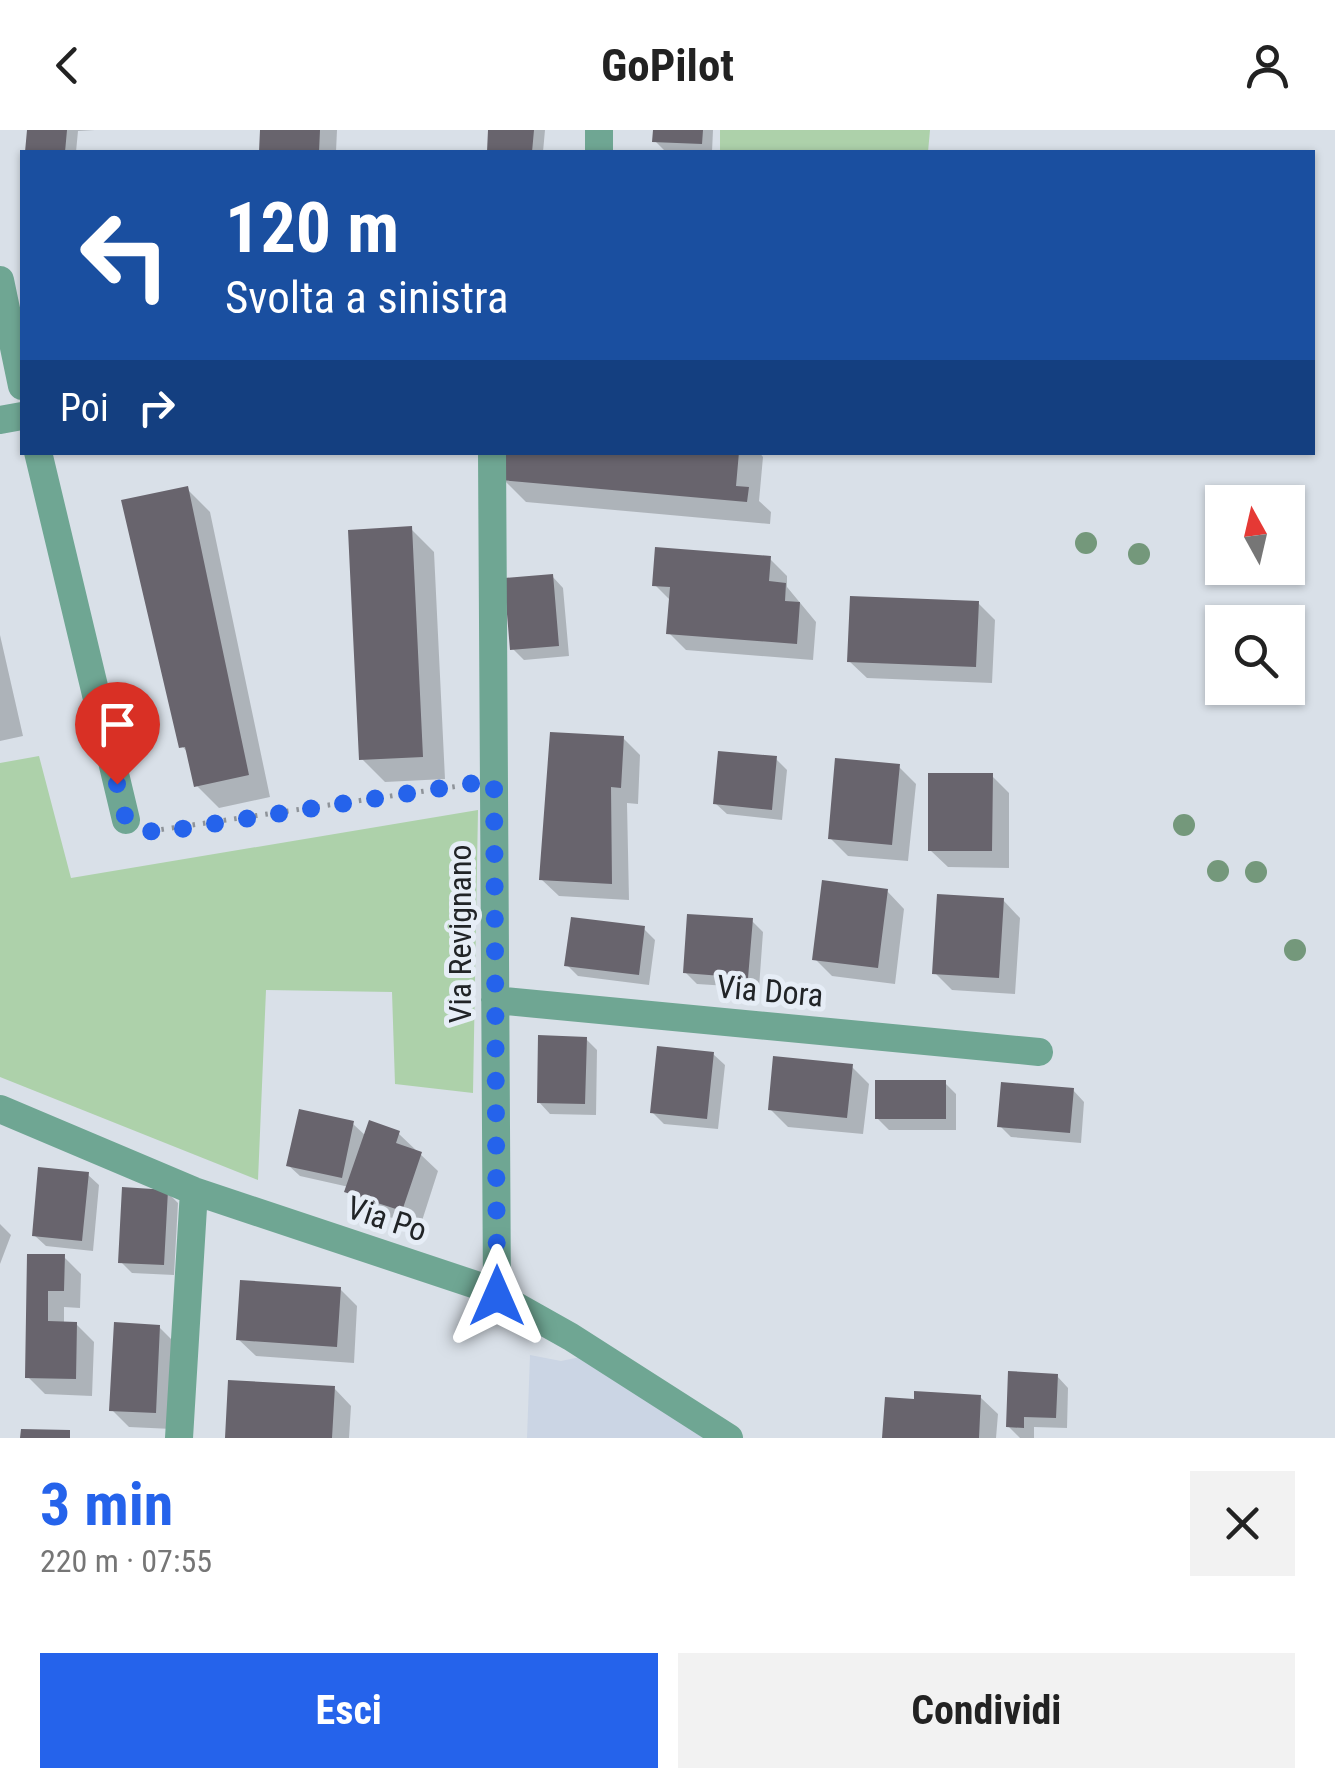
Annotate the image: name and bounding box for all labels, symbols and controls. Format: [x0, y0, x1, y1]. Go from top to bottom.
icon: back [40, 38, 95, 93]
icon: person [1240, 38, 1295, 93]
text: GoPilot [601, 39, 734, 92]
text: 120 m [225, 187, 399, 269]
icon: left [60, 190, 190, 320]
text: Svolta a sinistra [225, 271, 508, 324]
icon: right [129, 380, 184, 435]
text: Poi [60, 386, 109, 430]
north arrow [1205, 485, 1305, 585]
map controls [1205, 485, 1305, 705]
button: search [1205, 605, 1305, 705]
pin [75, 682, 160, 785]
icon: arrive [90, 697, 145, 752]
street label: Via Revignano [441, 845, 479, 1023]
street label: Via Dora [715, 967, 825, 1015]
street label: Via Po [342, 1188, 432, 1250]
position arrow [445, 1244, 549, 1348]
text: 3 min [40, 1469, 173, 1540]
button: close [1190, 1471, 1295, 1576]
text: 220 m · 07:55 [40, 1542, 212, 1580]
button: Esci [40, 1653, 658, 1768]
button: Condividi [678, 1653, 1295, 1768]

